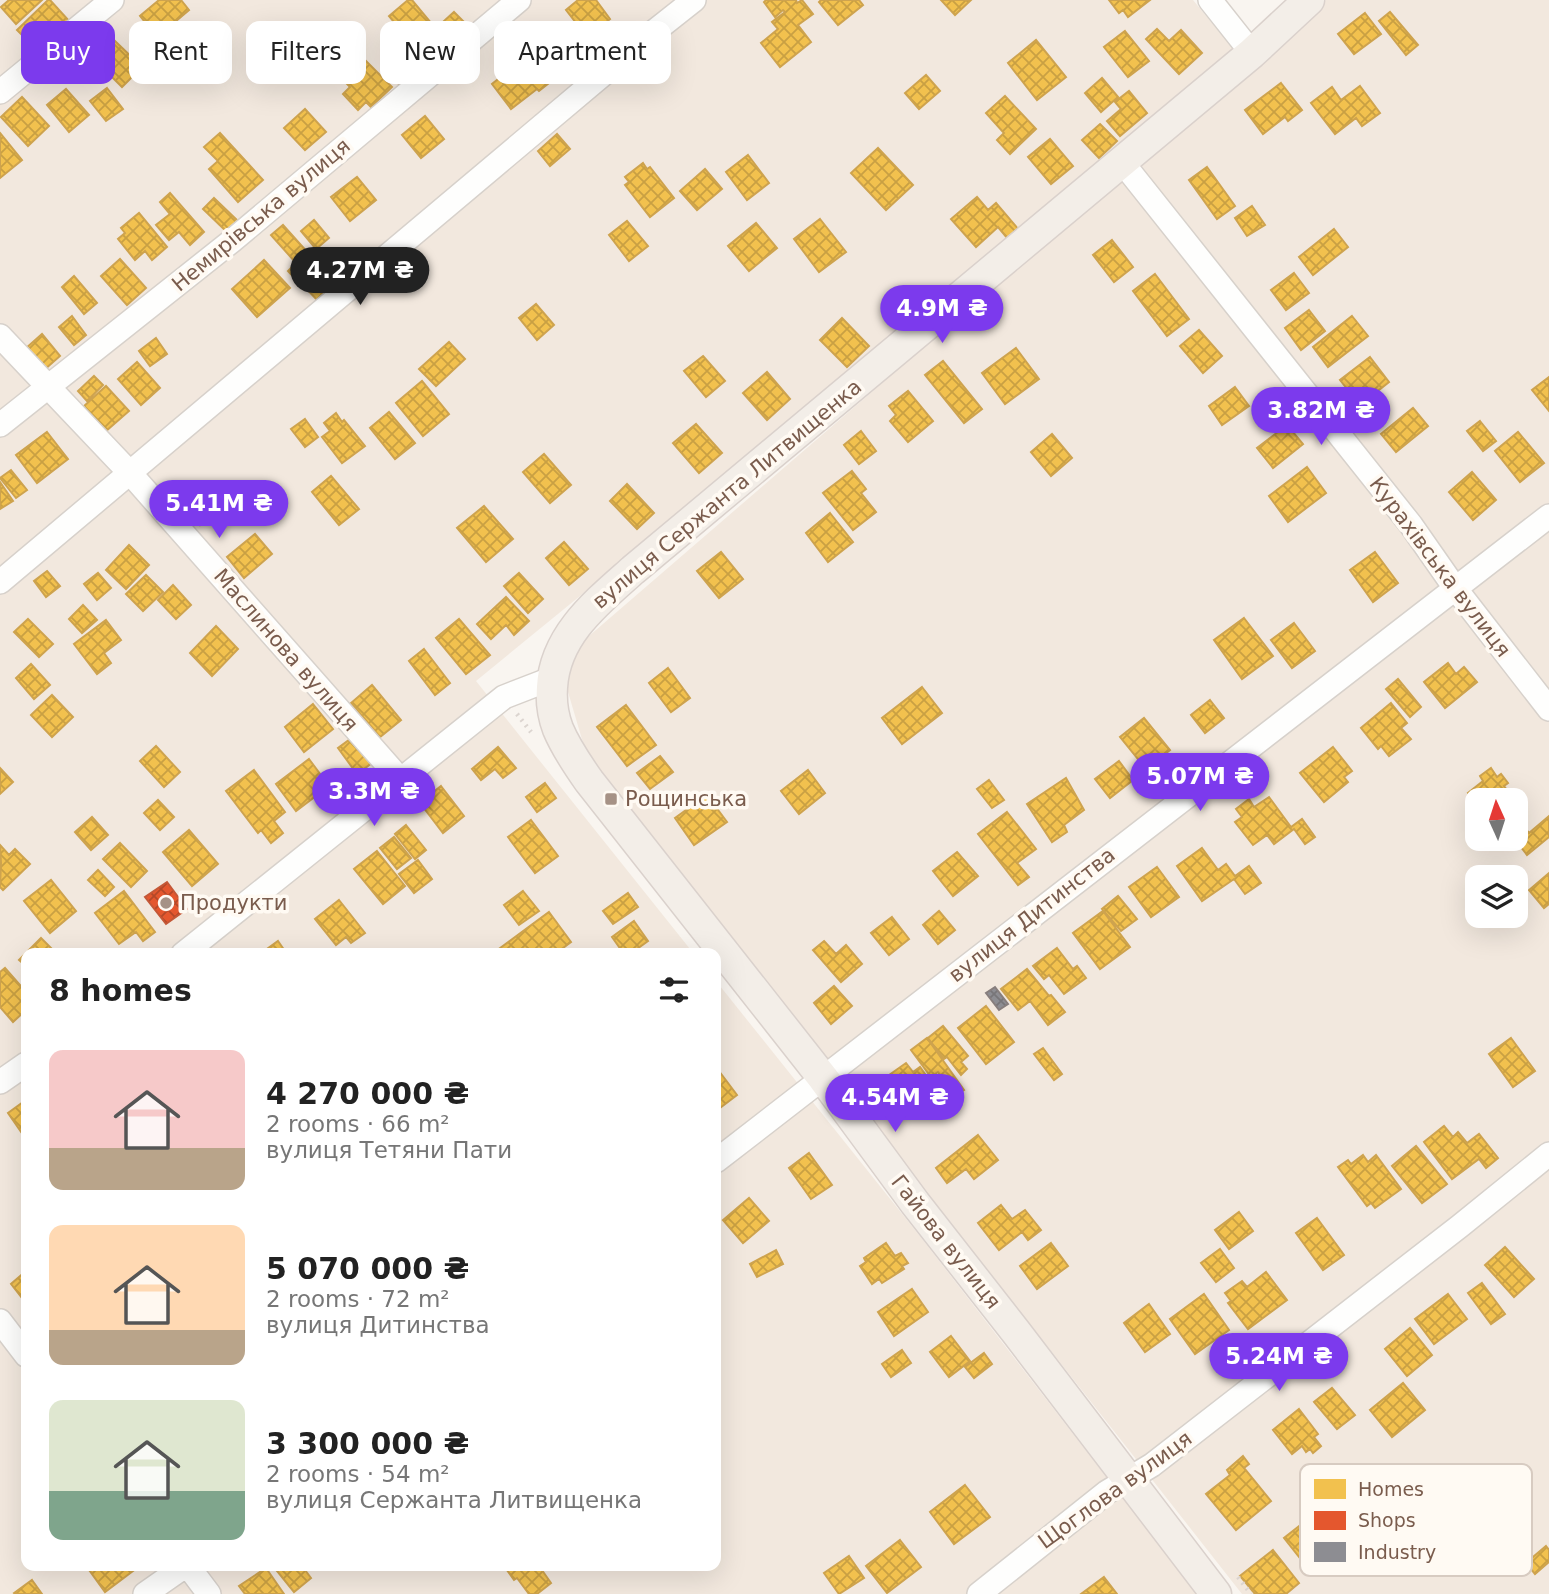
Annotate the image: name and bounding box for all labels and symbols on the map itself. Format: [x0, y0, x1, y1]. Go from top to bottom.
street label: Немирівська вулиця [167, 134, 355, 296]
pin: 4.27M ₴ [295, 247, 425, 307]
pin: 4.9M ₴ [885, 286, 999, 345]
street label: вулиця Сержанта Литвищенка [588, 374, 866, 614]
pin: 3.82M ₴ [1256, 388, 1386, 447]
street label: Курахівська вулиця [1364, 472, 1516, 662]
pin: 5.41M ₴ [154, 480, 284, 540]
street label: Маслинова вулиця [209, 564, 363, 736]
pin: 5.07M ₴ [1135, 754, 1265, 813]
pin: 3.3M ₴ [317, 768, 431, 828]
place label: Рощинська [625, 787, 747, 811]
north arrow [1465, 788, 1528, 850]
marker: Рощинська [603, 791, 619, 807]
street label: вулиця Дитинства [944, 843, 1120, 987]
place label: Продукти [180, 891, 287, 915]
marker: Продукти [158, 895, 174, 911]
pin: 4.54M ₴ [830, 1074, 960, 1134]
street label: Гайова вулиця [886, 1170, 1006, 1314]
pin: 5.24M ₴ [1214, 1334, 1344, 1393]
street label: Щоглова вулиця [1034, 1426, 1196, 1554]
legend [1300, 1464, 1532, 1576]
text: Homes [1358, 1478, 1424, 1500]
text: Shops [1358, 1509, 1416, 1531]
text: Industry [1358, 1541, 1436, 1563]

